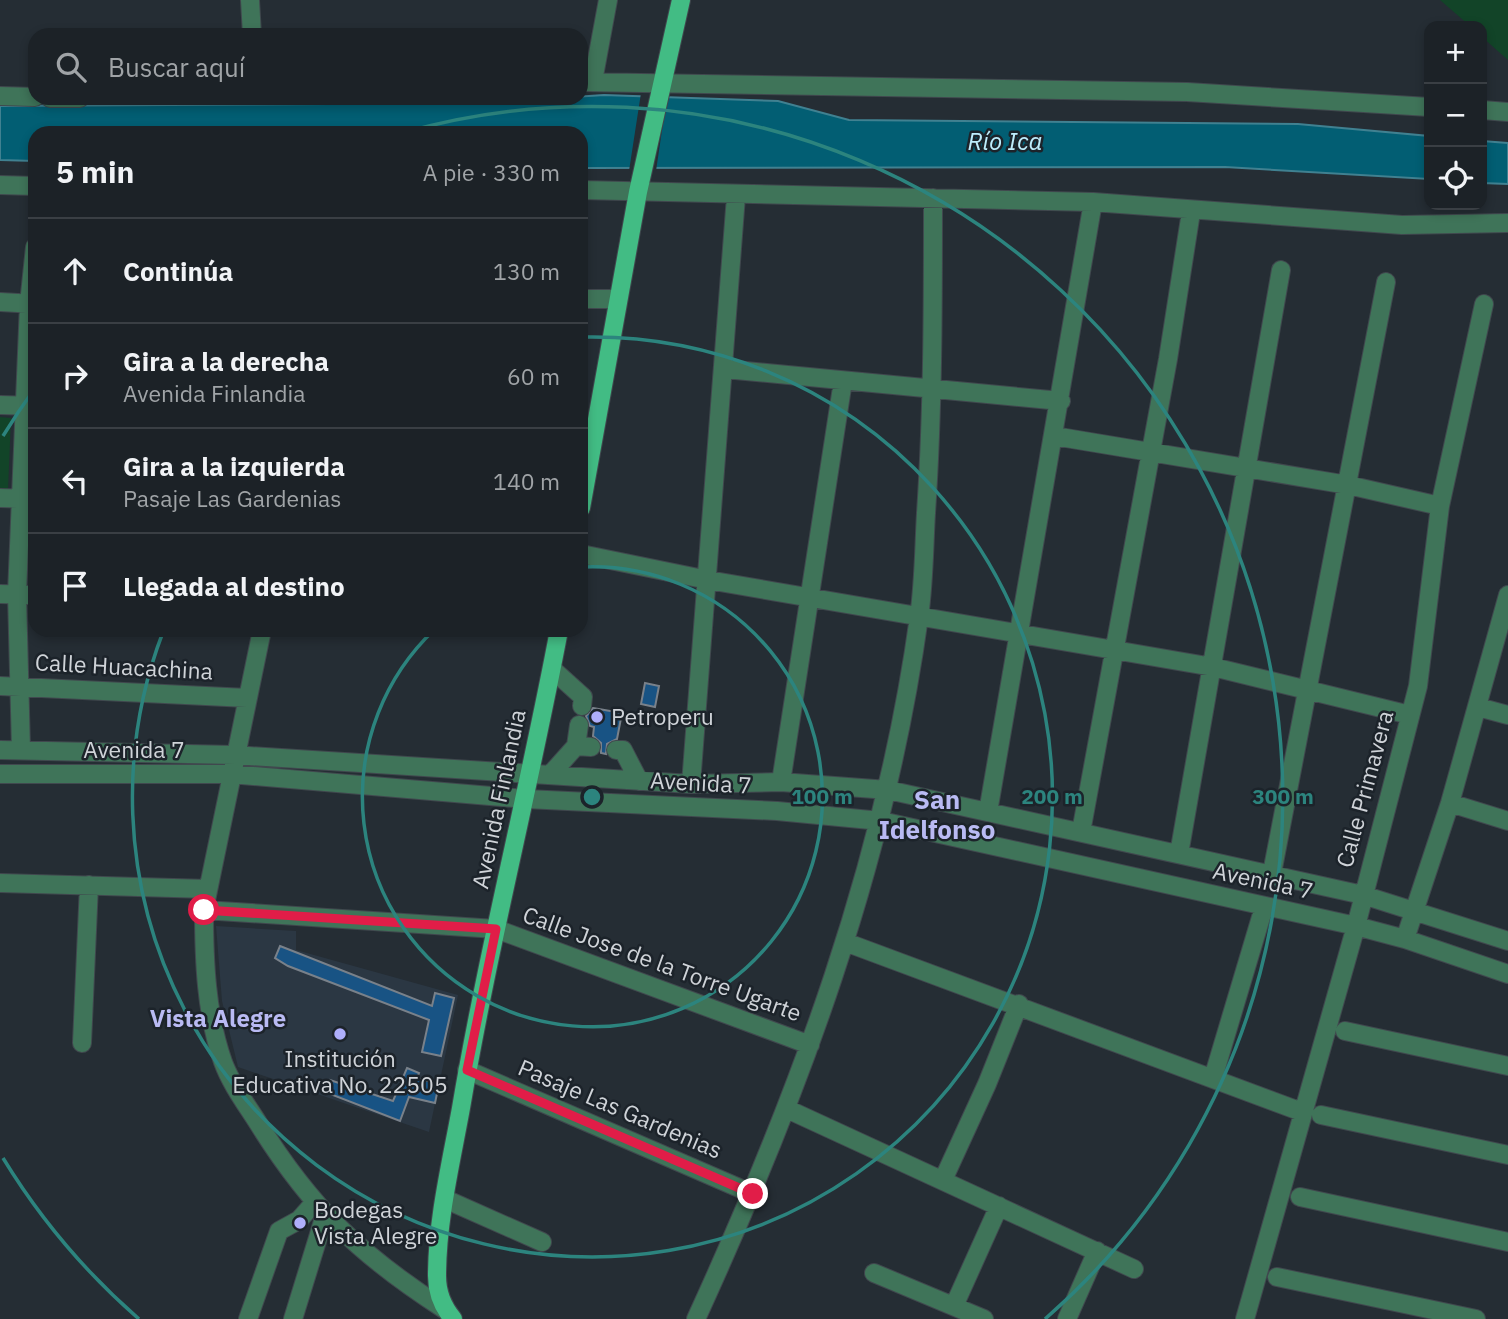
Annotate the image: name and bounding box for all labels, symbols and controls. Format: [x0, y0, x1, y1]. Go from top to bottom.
map controls [1424, 21, 1487, 210]
button: + [1424, 21, 1487, 84]
search box [28, 28, 588, 105]
icon: search [52, 48, 90, 86]
text: Buscar aquí [108, 50, 245, 84]
button: − [1424, 84, 1487, 147]
water label: Río Ica [968, 125, 1042, 157]
button: locate [1424, 147, 1487, 210]
text: 5 min [56, 152, 134, 191]
text: A pie · 330 m [423, 157, 560, 187]
icon: ahead [56, 252, 94, 290]
text: Continúa [123, 254, 233, 288]
text: 130 m [493, 256, 560, 286]
text: Gira a la derecha [123, 344, 329, 378]
icon: right [56, 357, 94, 395]
text: 60 m [507, 361, 560, 391]
text: Avenida Finlandia [123, 378, 306, 408]
text: Gira a la izquierda [123, 449, 345, 483]
icon: left [56, 462, 94, 500]
text: 140 m [493, 466, 560, 496]
text: Pasaje Las Gardenias [123, 483, 342, 513]
icon: arrive [56, 567, 94, 605]
text: Llegada al destino [123, 569, 345, 603]
street label: Calle Huacachina [34, 646, 214, 686]
place label: Petroperu [611, 701, 714, 731]
street label: Avenida Finlandia [464, 706, 532, 891]
street label: Calle Primavera [1329, 707, 1399, 871]
marker: Petroperu [589, 709, 605, 725]
street label: Avenida 7 [83, 734, 185, 764]
street label: Avenida 7 [649, 764, 753, 800]
text: 100 m [791, 782, 853, 810]
district label: San Idelfonso [879, 782, 995, 846]
text: 200 m [1021, 782, 1083, 810]
text: 300 m [1252, 782, 1314, 810]
centre of rings [580, 785, 604, 809]
street label: Avenida 7 [1210, 855, 1316, 905]
route start [188, 894, 219, 925]
street label: Calle Jose de la Torre Ugarte [519, 899, 806, 1028]
district label: Vista Alegre [150, 1002, 286, 1034]
marker: Institución Educativa No. 22505 [332, 1026, 348, 1042]
place label: Institución Educativa No. 22505 [232, 1043, 448, 1099]
street label: Pasaje Las Gardenias [514, 1052, 727, 1165]
route end [737, 1178, 768, 1209]
place label: Bodegas Vista Alegre [314, 1194, 437, 1250]
marker: Bodegas Vista Alegre [292, 1215, 308, 1231]

